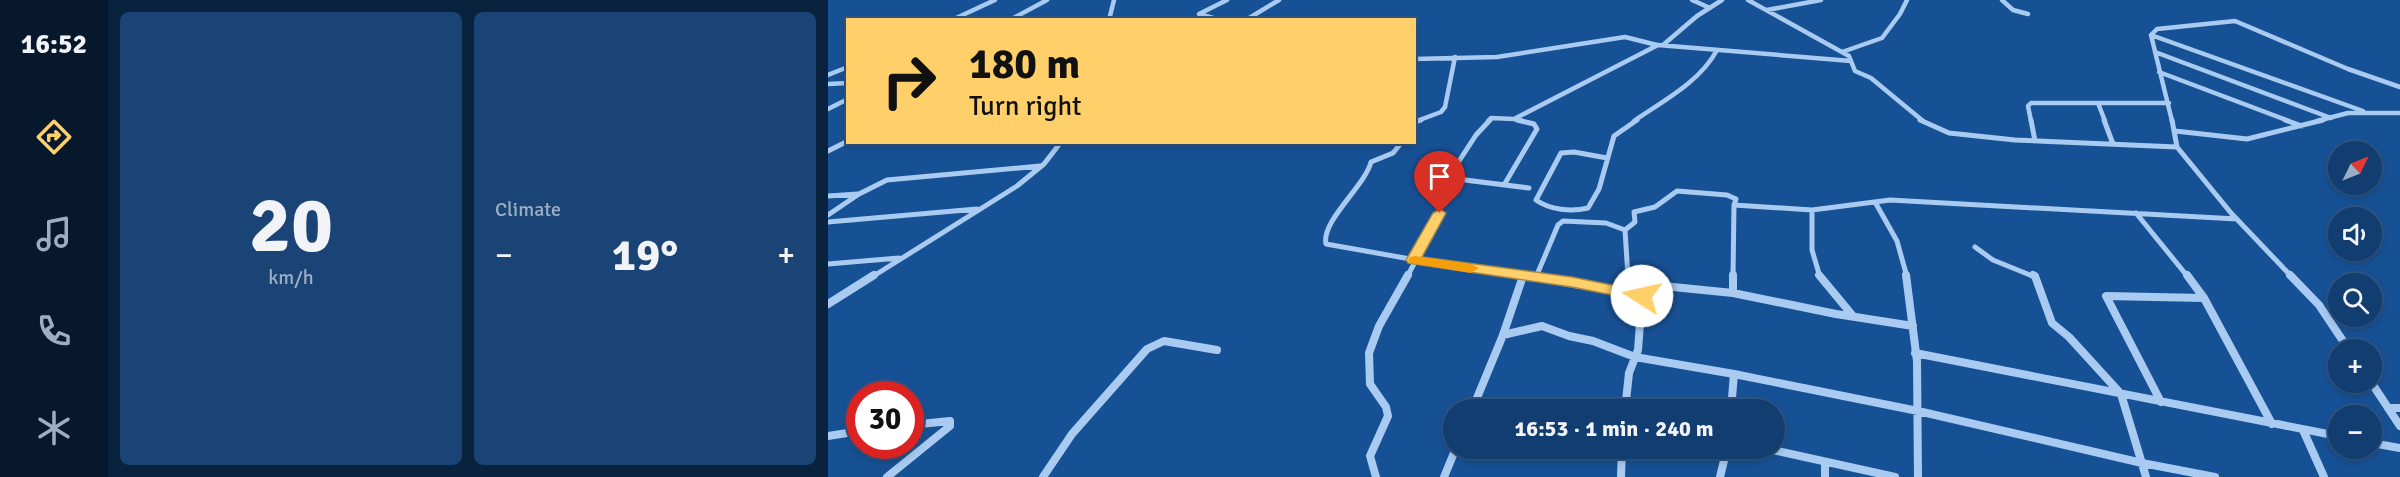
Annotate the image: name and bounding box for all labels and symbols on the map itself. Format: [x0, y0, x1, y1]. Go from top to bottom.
north arrow [2328, 141, 2382, 195]
pin [1414, 151, 1465, 213]
position arrow [1610, 264, 1674, 328]
speed limit sign: 30 [846, 381, 924, 459]

